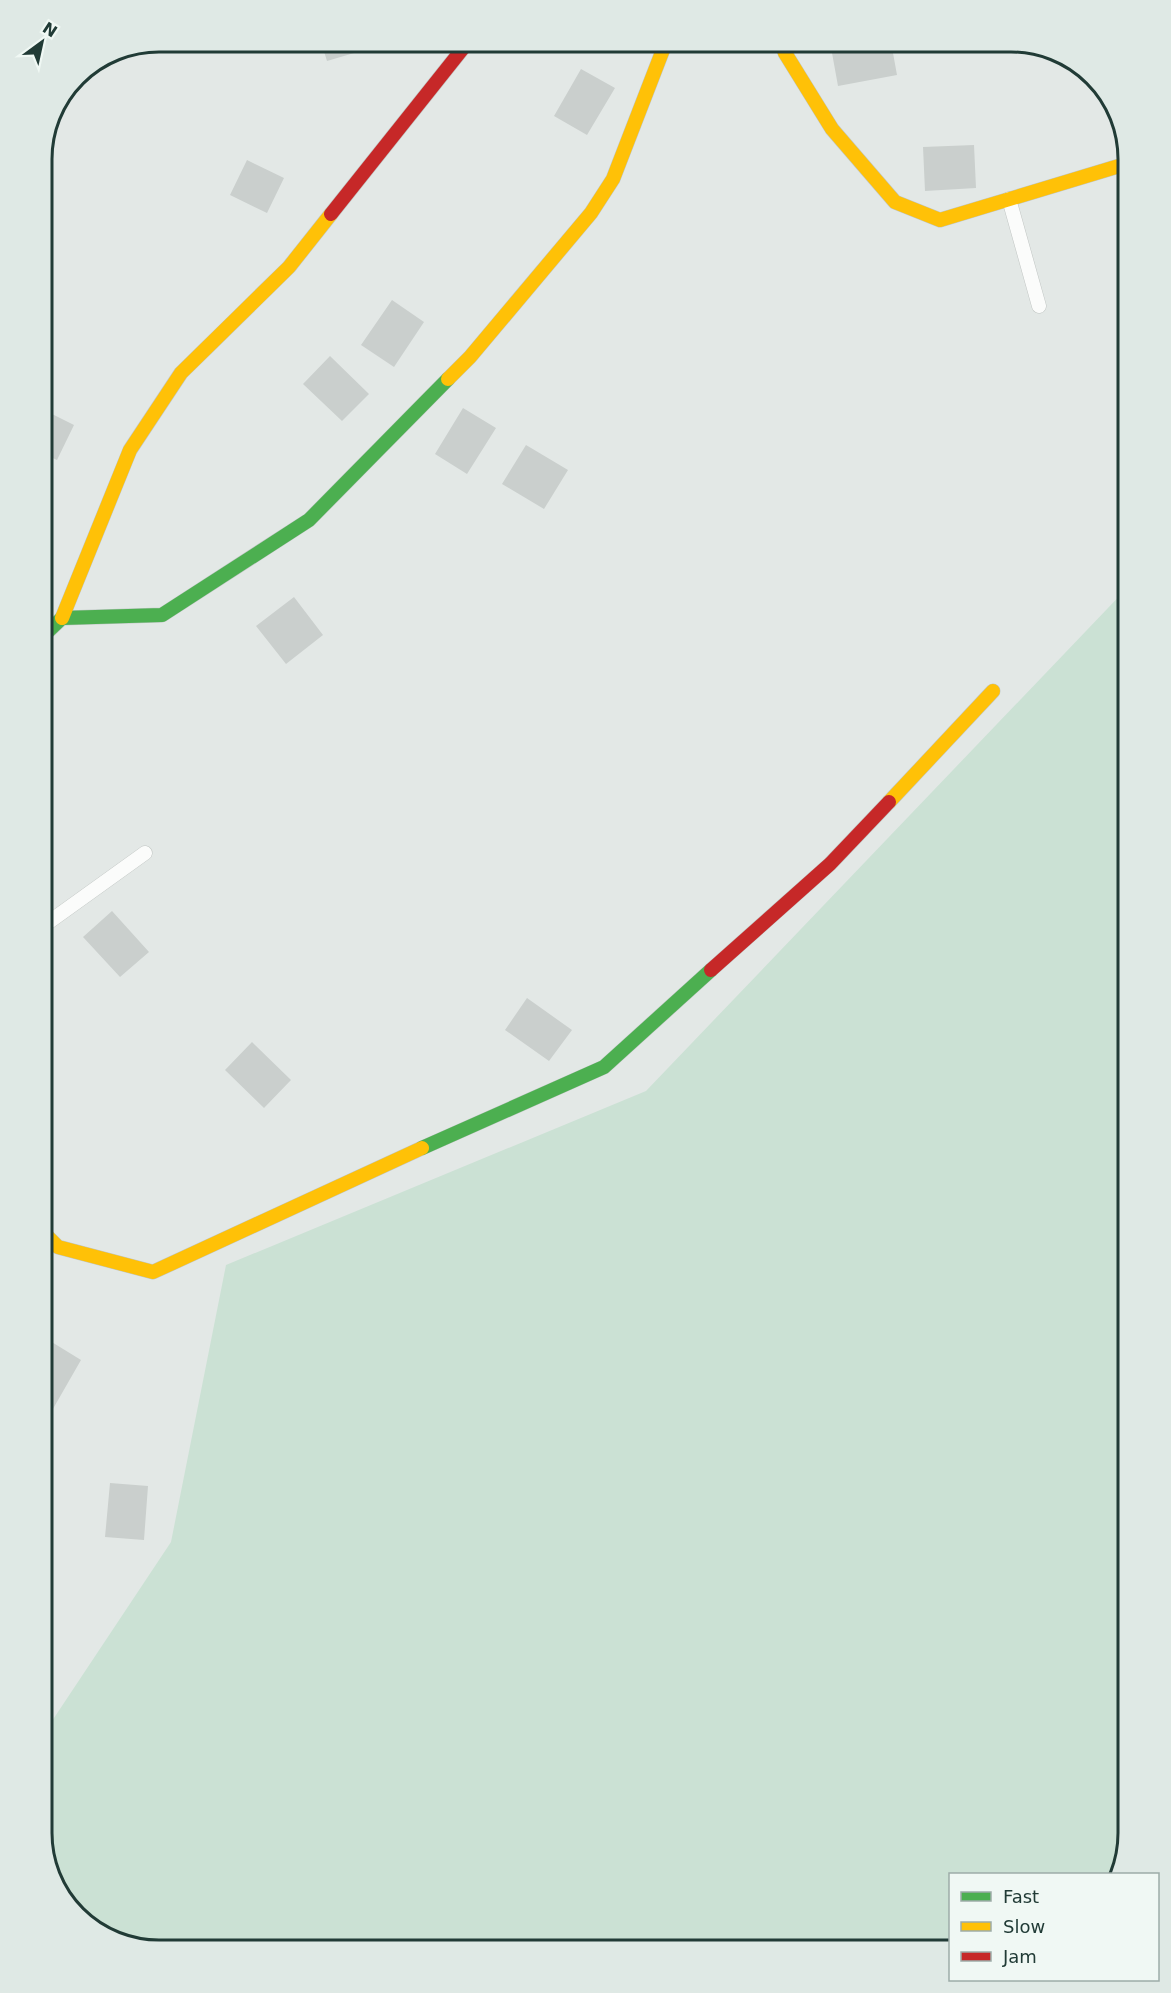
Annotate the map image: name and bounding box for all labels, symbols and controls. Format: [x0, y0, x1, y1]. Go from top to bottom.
north arrow [12, 12, 72, 72]
text: N [39, 18, 61, 41]
legend [949, 1873, 1159, 1981]
text: Fast [1003, 1886, 1039, 1907]
text: Slow [1003, 1916, 1045, 1937]
text: Jam [1002, 1946, 1037, 1967]

